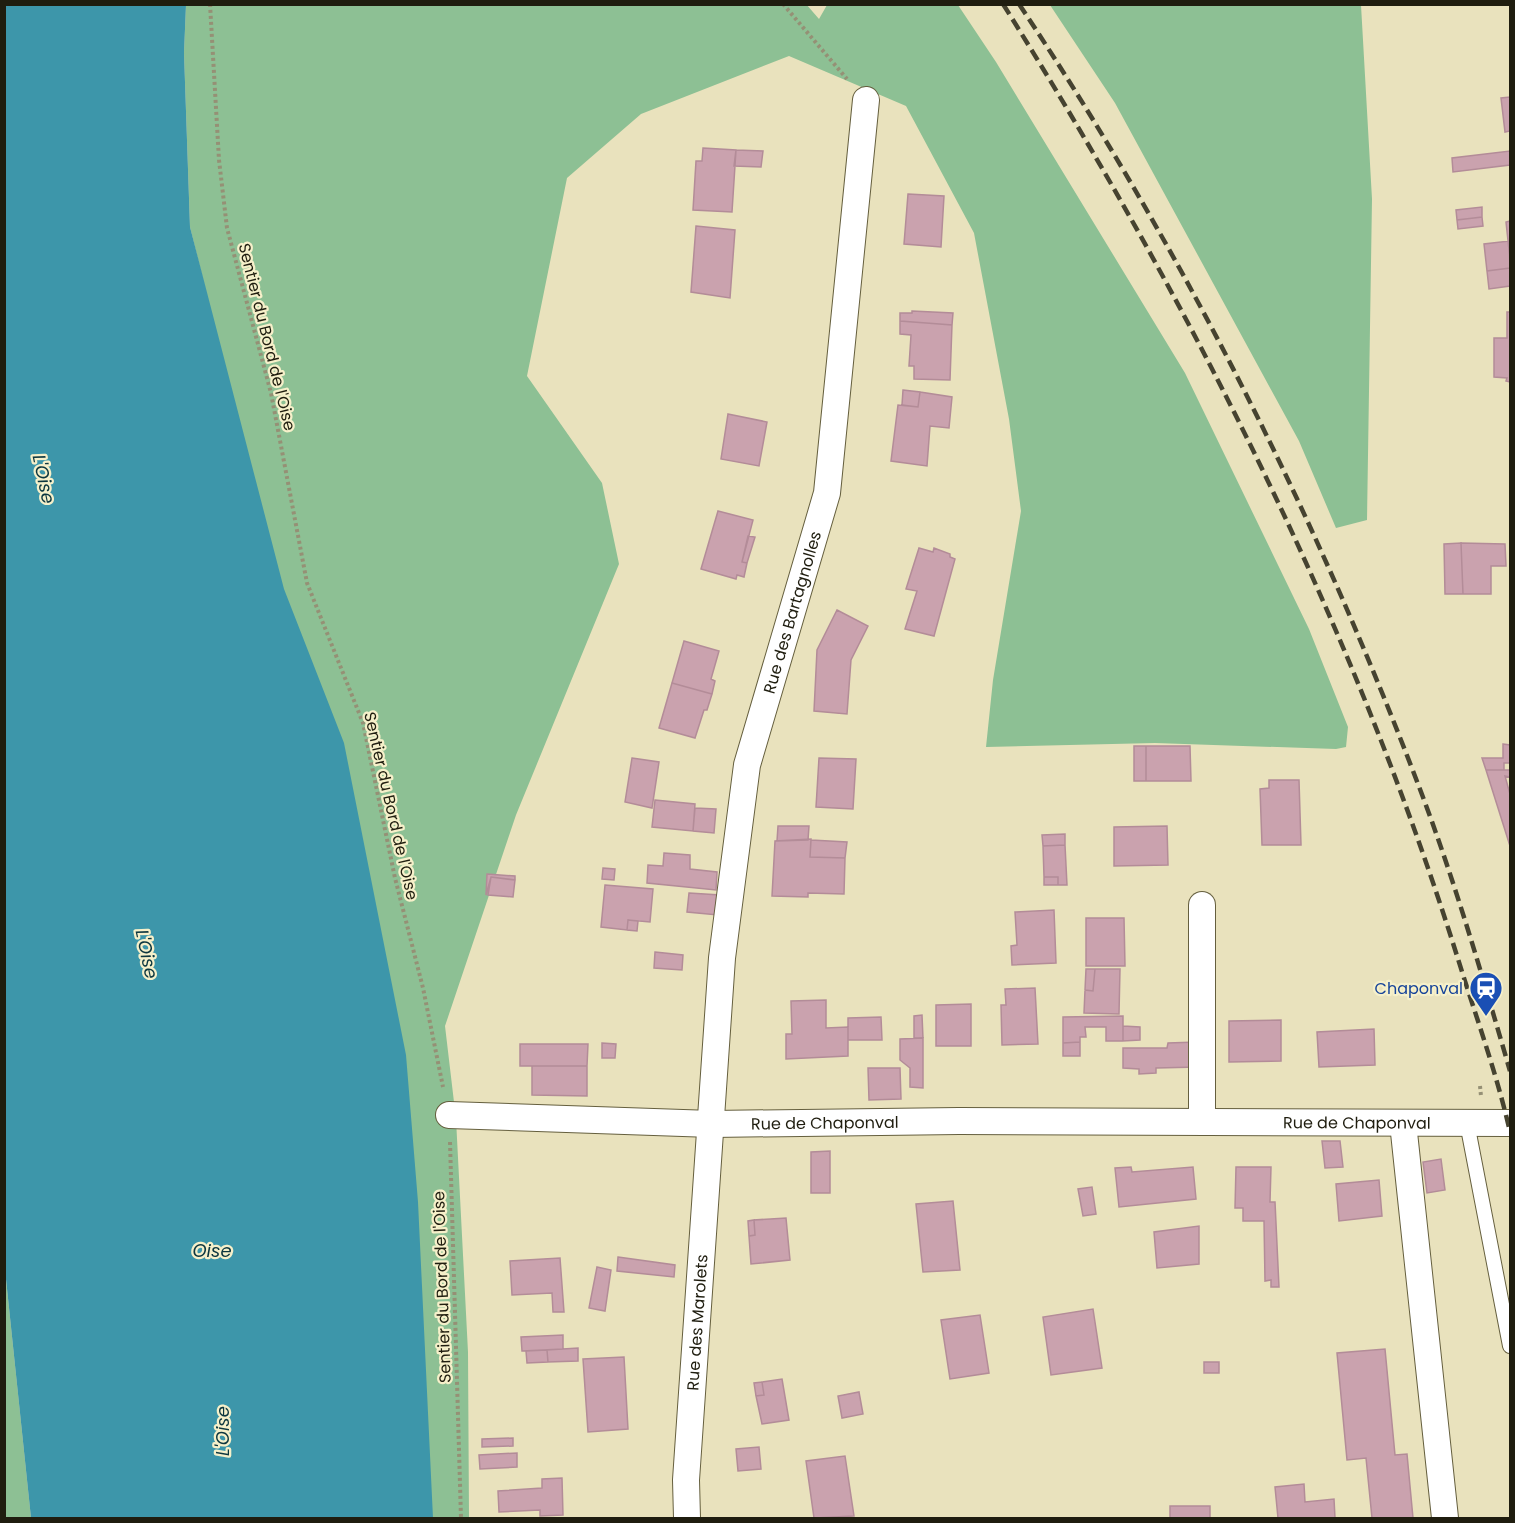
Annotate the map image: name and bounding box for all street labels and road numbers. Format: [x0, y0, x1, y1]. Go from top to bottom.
street label: Sentier du Bord de l'Oise [233, 241, 301, 433]
street label: Rue des Bartagnolles [757, 528, 827, 696]
street label: Sentier du Bord de l'Oise [358, 710, 424, 902]
street label: Rue de Chaponval [751, 1110, 899, 1135]
street label: Rue de Chaponval [1283, 1111, 1431, 1134]
street label: Sentier du Bord de l'Oise [427, 1190, 457, 1383]
street label: Rue des Marolets [681, 1254, 713, 1391]

